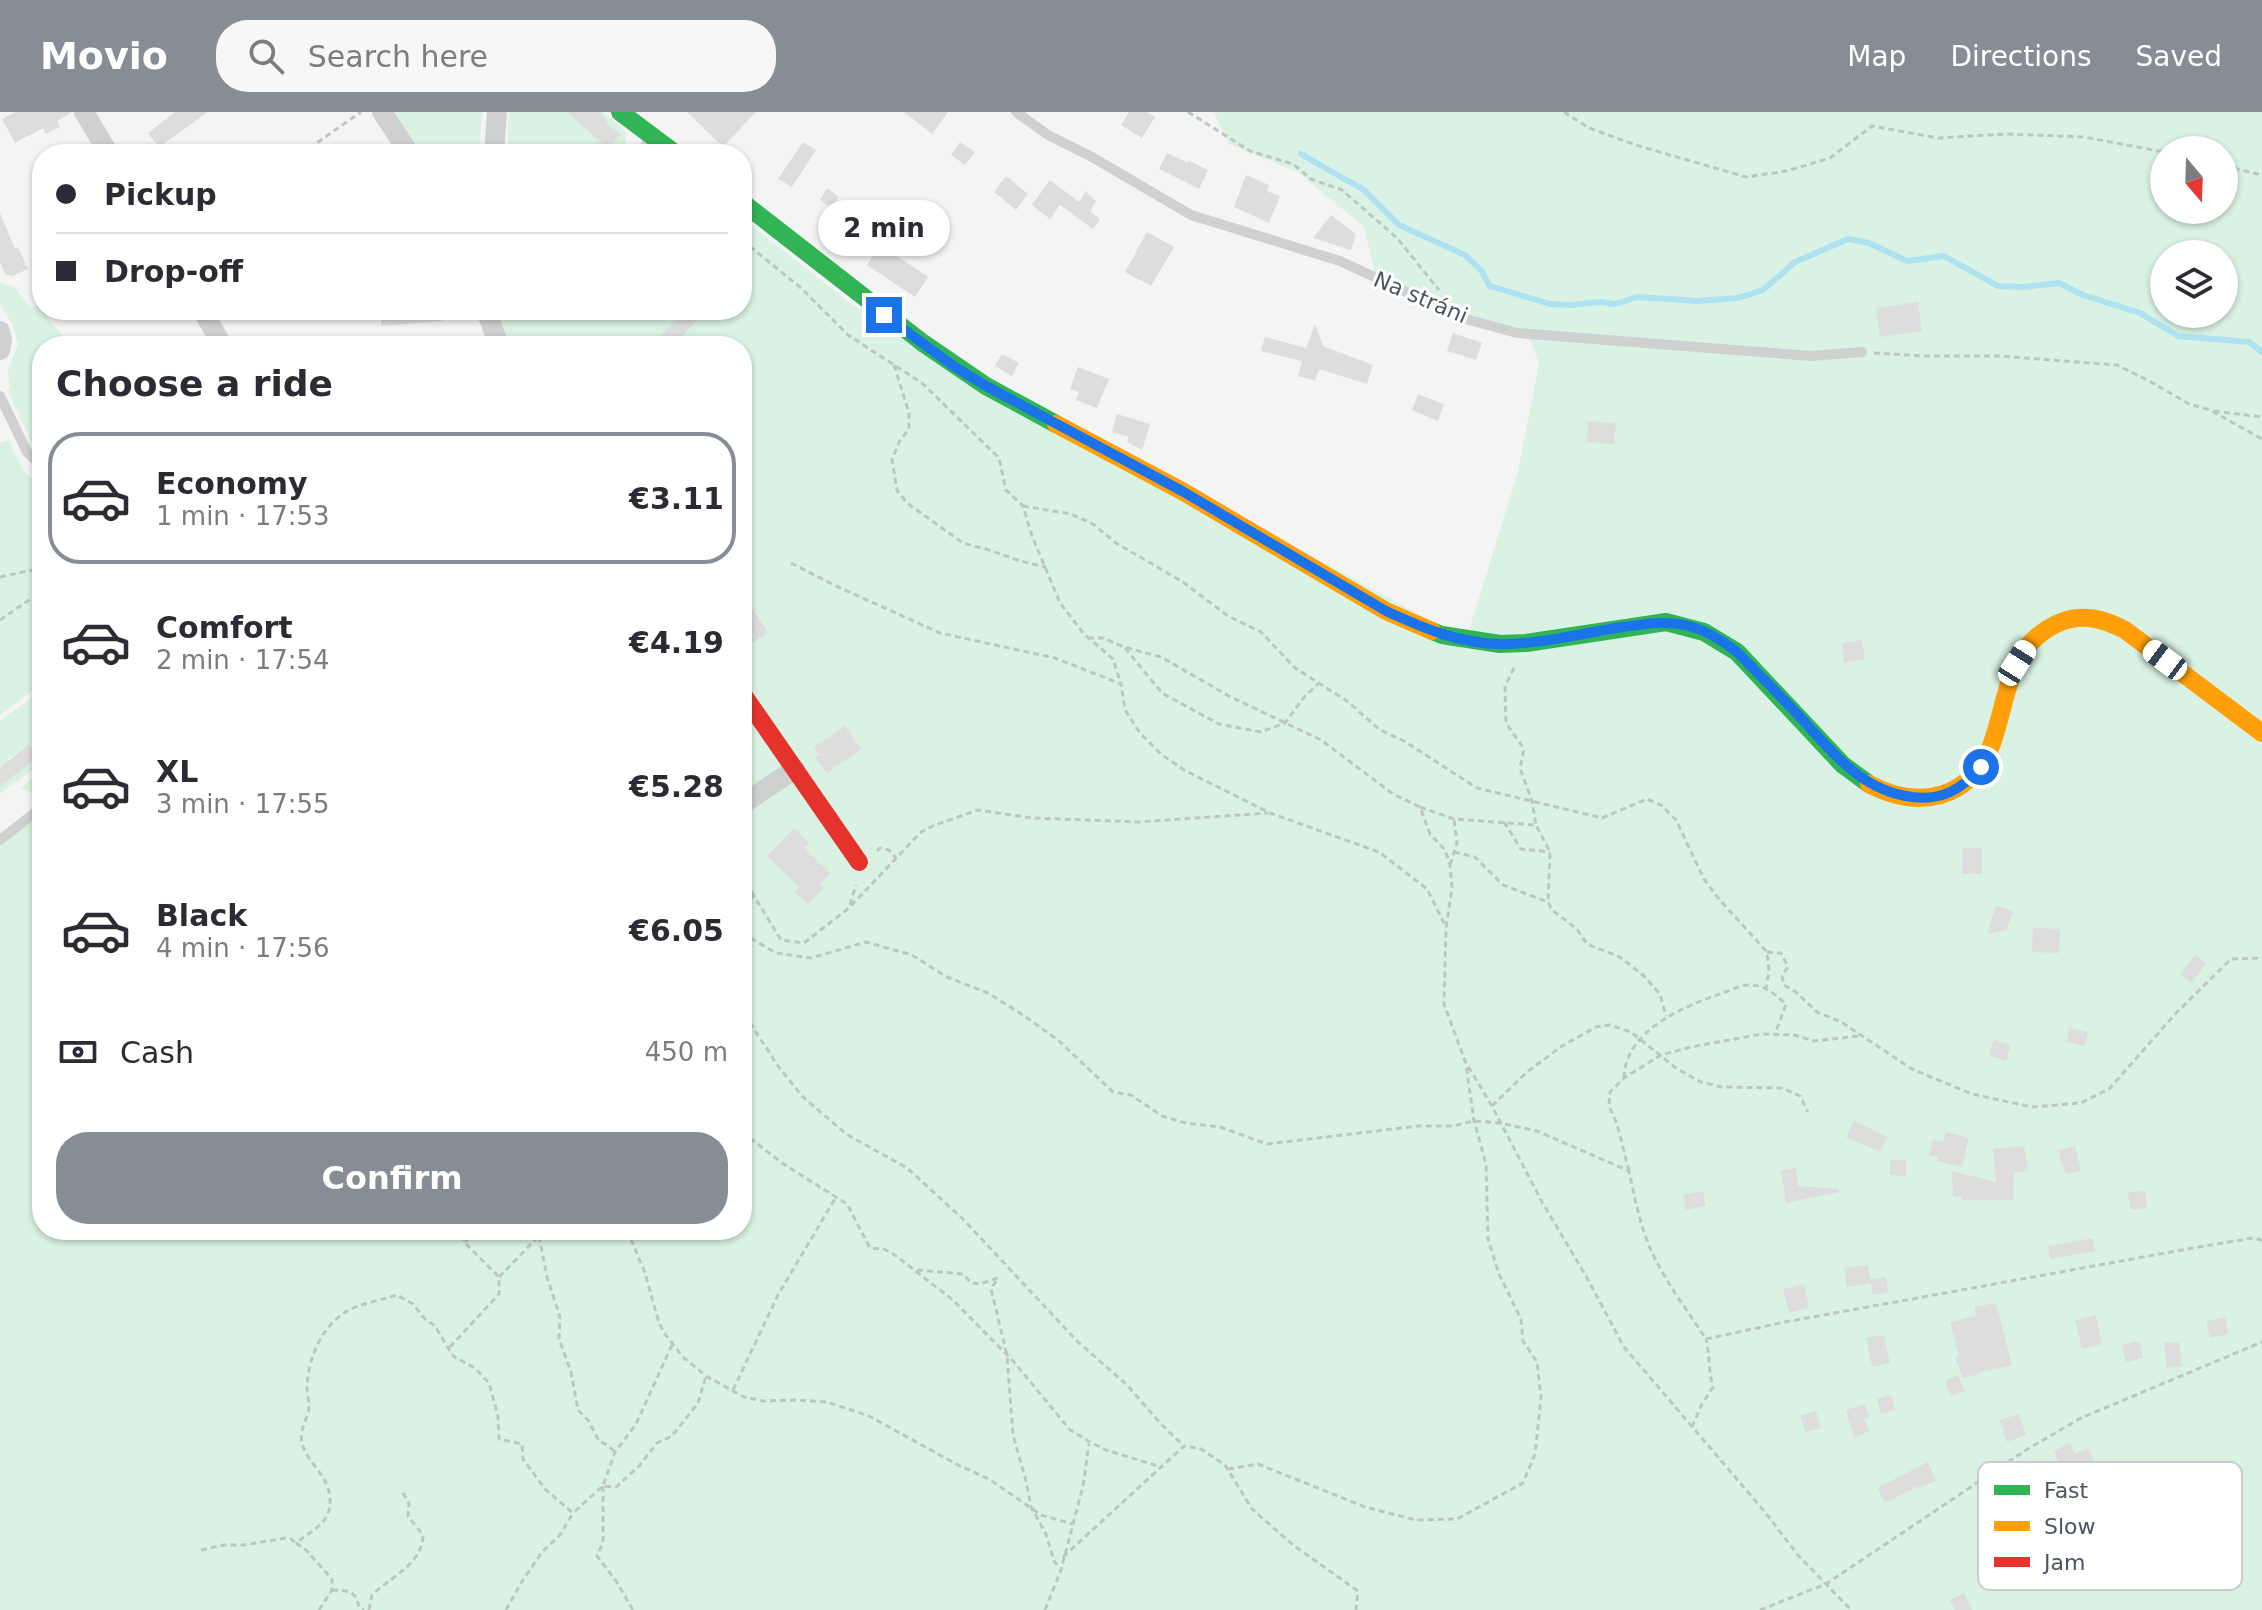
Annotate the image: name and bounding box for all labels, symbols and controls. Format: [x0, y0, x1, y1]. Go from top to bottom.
search box [216, 20, 776, 92]
text: Movio [40, 34, 168, 78]
icon: search [244, 34, 288, 78]
text: Search here [308, 39, 488, 74]
text: Map [1847, 40, 1906, 73]
text: Directions [1950, 40, 2091, 73]
text: Saved [2135, 40, 2222, 73]
north arrow [2150, 136, 2238, 224]
map controls [2150, 136, 2238, 328]
text: Pickup [104, 177, 217, 212]
callout: 2 min [818, 199, 950, 255]
text: 2 min [843, 213, 925, 243]
button: layers [2150, 240, 2238, 328]
text: Drop-off [104, 254, 243, 289]
street label: Na stráni [1370, 266, 1472, 328]
route end [866, 297, 902, 333]
text: Choose a ride [56, 363, 333, 404]
icon: car [60, 462, 132, 534]
text: Economy [156, 466, 308, 501]
text: €3.11 [629, 481, 724, 516]
text: 1 min · 17:53 [156, 501, 330, 531]
icon: car [60, 606, 132, 678]
text: Comfort [156, 610, 293, 645]
text: €4.19 [629, 625, 724, 660]
car [1994, 636, 2040, 690]
car [2139, 636, 2191, 684]
text: 2 min · 17:54 [156, 645, 330, 675]
route start [1963, 749, 1999, 785]
icon: car [60, 750, 132, 822]
text: XL [156, 754, 198, 789]
text: €5.28 [629, 769, 724, 804]
text: 3 min · 17:55 [156, 789, 330, 819]
icon: car [60, 894, 132, 966]
text: Black [156, 898, 247, 933]
text: €6.05 [629, 913, 724, 948]
text: 4 min · 17:56 [156, 933, 330, 963]
icon: cash [56, 1030, 100, 1074]
text: Cash [120, 1035, 194, 1070]
text: 450 m [645, 1037, 728, 1067]
button: Confirm [56, 1132, 728, 1224]
legend [1978, 1462, 2242, 1590]
text: Fast [2044, 1478, 2089, 1503]
text: Slow [2044, 1514, 2096, 1539]
text: Jam [2042, 1550, 2085, 1575]

